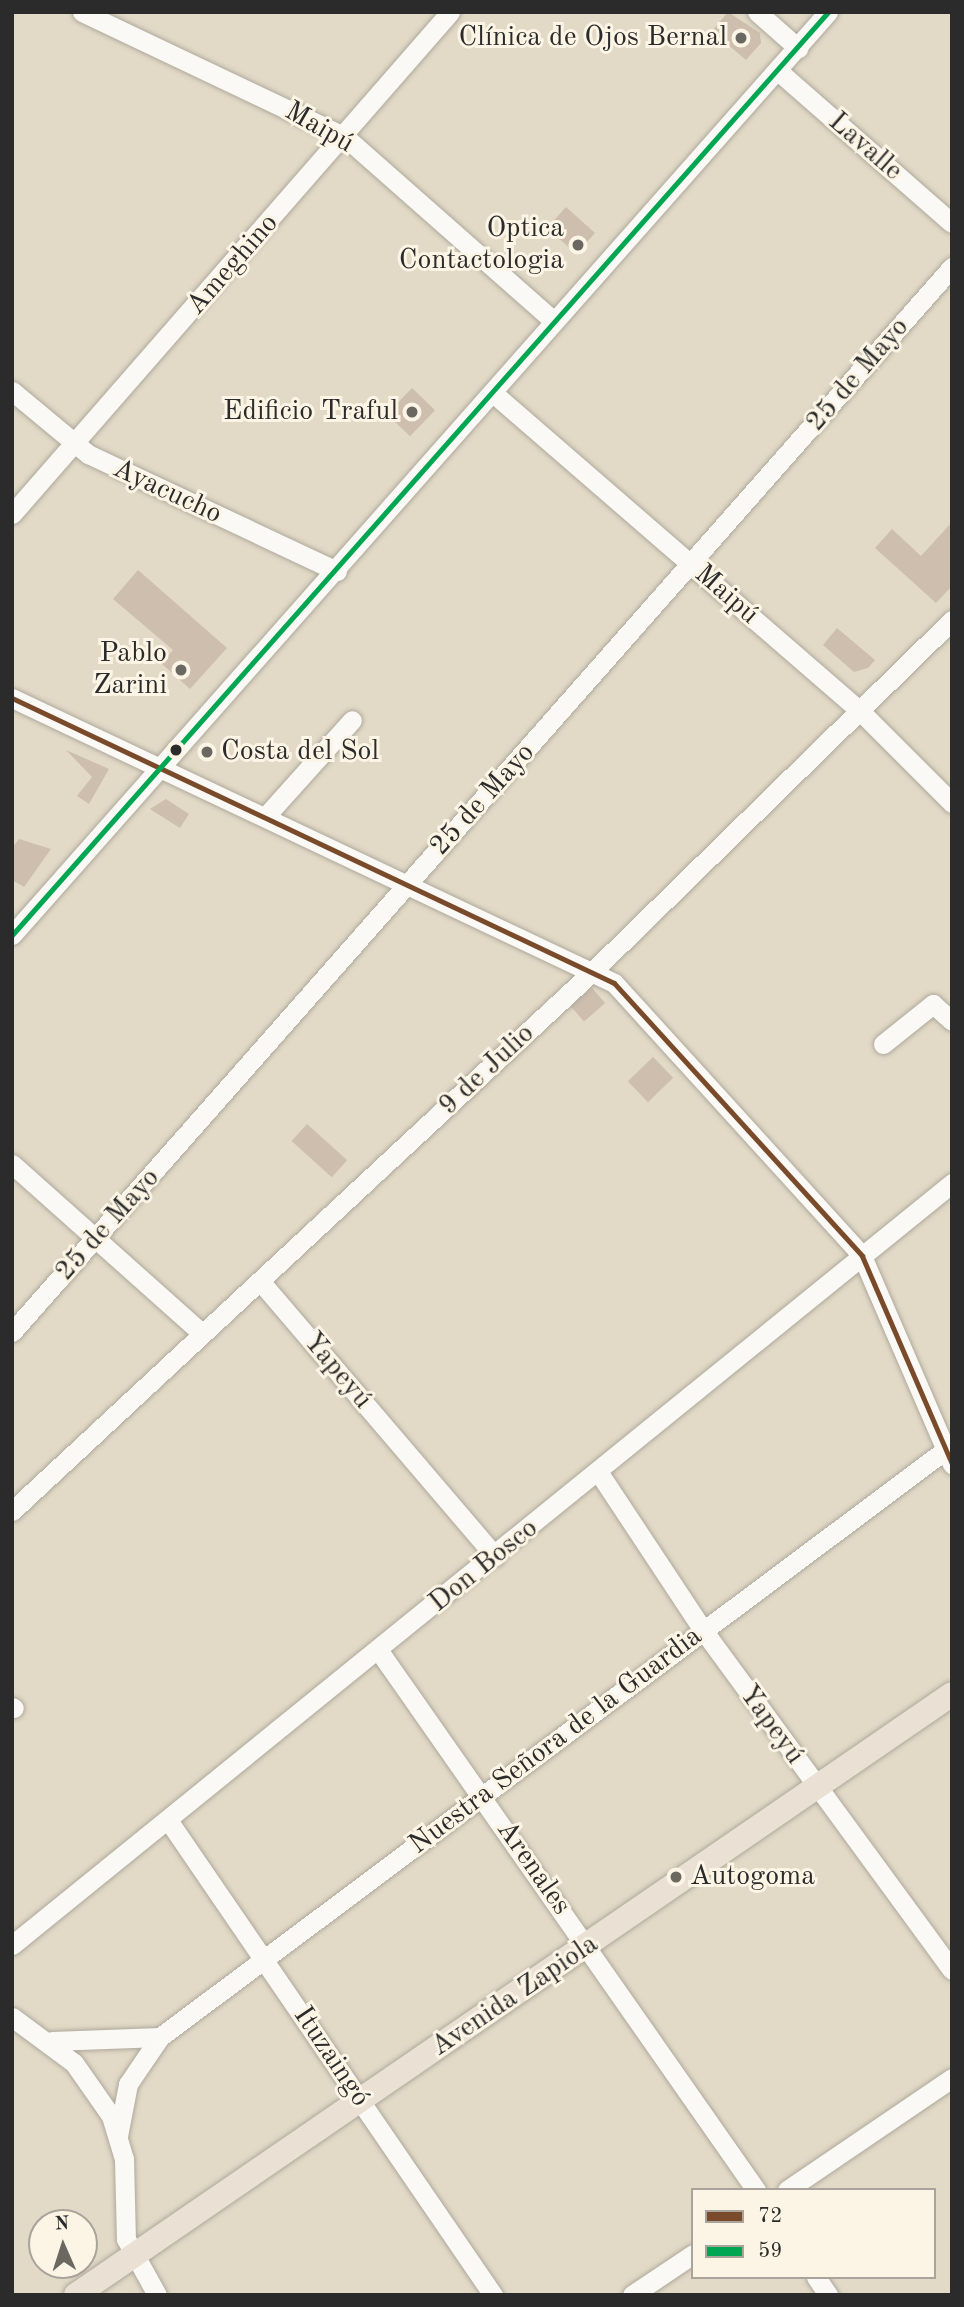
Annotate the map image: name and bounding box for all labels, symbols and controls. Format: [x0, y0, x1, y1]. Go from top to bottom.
place label: Clínica de Ojos Bernal [459, 21, 727, 55]
marker: Clínica de Ojos Bernal [733, 30, 749, 46]
street label: Maipú [278, 95, 360, 161]
street label: Lavalle [821, 106, 909, 188]
street label: Ameghino [180, 207, 286, 323]
place label: Optica Contactologia [399, 212, 564, 278]
marker: Optica Contactologia [570, 237, 586, 253]
street label: 25 de Mayo [799, 311, 917, 439]
place label: Edificio Traful [223, 395, 398, 429]
marker: Edificio Traful [404, 404, 420, 420]
street label: Ayacucho [107, 452, 227, 532]
street label: Maipú [687, 558, 765, 632]
place label: Pablo Zarini [93, 637, 167, 703]
marker: Pablo Zarini [173, 662, 189, 678]
place label: Costa del Sol [221, 735, 379, 769]
street label: 25 de Mayo [424, 737, 542, 863]
unlabelled marker [169, 743, 183, 757]
marker: Costa del Sol [199, 744, 215, 760]
street label: 9 de Julio [432, 1017, 542, 1123]
street label: 25 de Mayo [49, 1162, 167, 1288]
street label: Yapeyú [295, 1326, 379, 1416]
street label: Don Bosco [423, 1512, 545, 1620]
street label: Nuestra Señora de la Guardia [403, 1620, 709, 1862]
street label: Yapeyú [731, 1679, 811, 1771]
street label: Arenales [488, 1814, 578, 1922]
place label: Autogoma [690, 1860, 815, 1894]
marker: Autogoma [668, 1869, 684, 1885]
street label: Avenida Zapiola [425, 1928, 605, 2064]
street label: Ituzaingó [285, 2001, 377, 2113]
legend [691, 2188, 936, 2279]
text: 72 [758, 2206, 782, 2227]
north arrow [28, 2209, 98, 2279]
text: N [54, 2215, 70, 2234]
text: 59 [758, 2241, 782, 2262]

